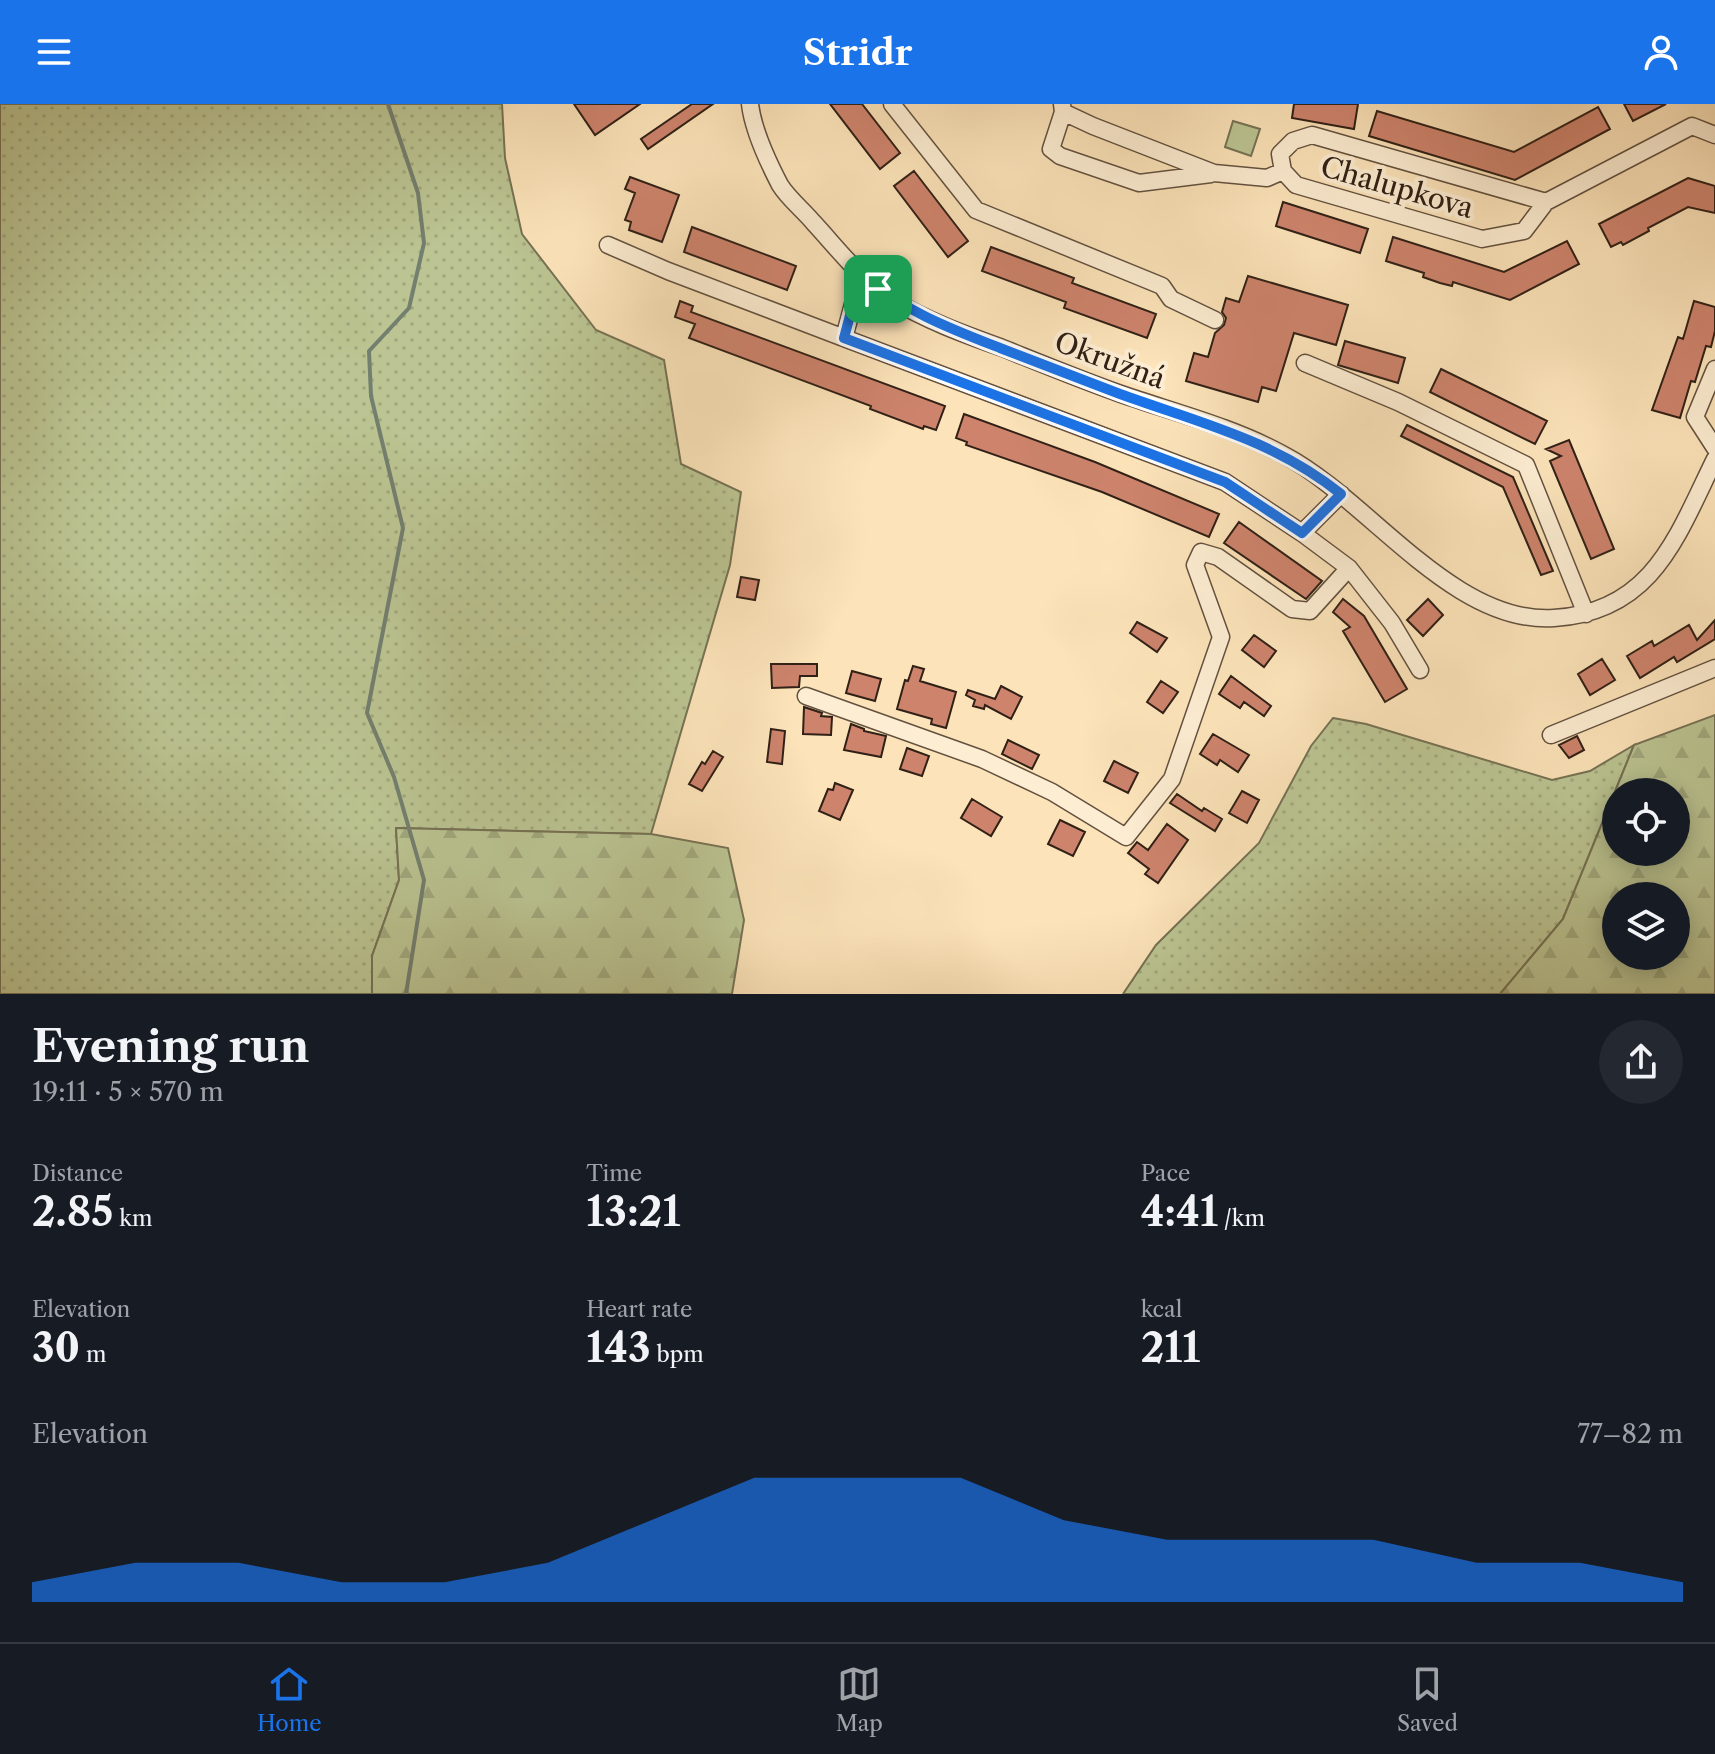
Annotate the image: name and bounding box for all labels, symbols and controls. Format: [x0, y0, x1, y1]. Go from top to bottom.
icon: menu [32, 30, 76, 74]
text: Stridr [803, 30, 912, 74]
icon: person [1639, 30, 1683, 74]
street label: Chalupkova [1317, 149, 1478, 225]
pin [844, 255, 912, 323]
icon: arrive [856, 267, 900, 311]
street label: Okružná [1050, 324, 1170, 396]
map controls [1602, 778, 1690, 970]
button: locate [1602, 778, 1690, 866]
button: layers [1602, 882, 1690, 970]
text: Evening run [32, 1019, 309, 1073]
button: share [1599, 1020, 1683, 1104]
text: 19:11 · 5 × 570 m [32, 1076, 224, 1108]
text: Distance [32, 1160, 123, 1187]
text: Time [586, 1160, 642, 1187]
text: Pace [1141, 1160, 1190, 1187]
text: 2.85 [32, 1187, 113, 1236]
text: 13:21 [586, 1187, 680, 1236]
text: 4:41 [1141, 1187, 1218, 1236]
text: km [113, 1205, 152, 1232]
text: /km [1218, 1205, 1265, 1232]
text: Elevation [32, 1296, 130, 1323]
text: Heart rate [586, 1296, 692, 1323]
text: kcal [1141, 1296, 1182, 1323]
text: 30 [32, 1323, 80, 1372]
text: 143 [586, 1323, 651, 1372]
text: 211 [1141, 1323, 1200, 1372]
text: m [80, 1341, 106, 1368]
text: bpm [651, 1341, 704, 1368]
text: Elevation [32, 1418, 148, 1450]
text: 77–82 m [1577, 1418, 1683, 1450]
tab: Home [257, 1662, 322, 1737]
tab: Map [836, 1662, 883, 1737]
tab: Saved [1397, 1662, 1458, 1737]

